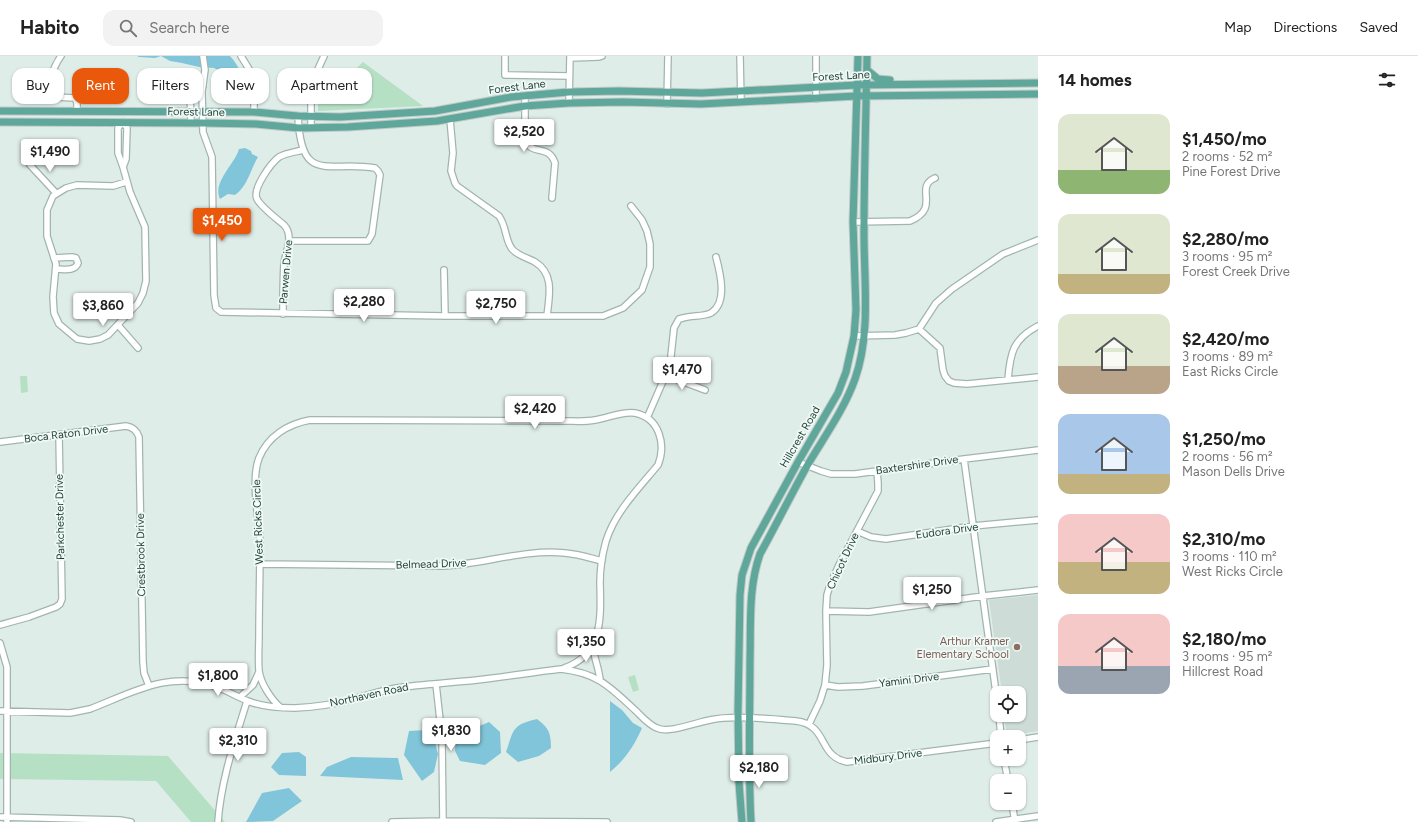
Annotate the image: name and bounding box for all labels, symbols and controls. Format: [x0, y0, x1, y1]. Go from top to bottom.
search box [103, 10, 383, 46]
text: Habito [20, 16, 79, 39]
icon: search [117, 17, 139, 39]
text: Search here [149, 19, 229, 37]
text: Map [1224, 19, 1252, 36]
text: Directions [1274, 19, 1337, 36]
text: Saved [1359, 19, 1398, 36]
chip: Buy [12, 68, 64, 104]
chip: Rent [72, 68, 129, 104]
chip: Filters [137, 68, 203, 104]
chip: New [211, 68, 269, 104]
chip: Apartment [277, 68, 372, 104]
street label: Forest Lane [812, 68, 870, 84]
icon: filters [1376, 69, 1398, 91]
text: 14 homes [1058, 70, 1132, 90]
street label: Forest Lane [488, 77, 546, 97]
street label: Forest Lane [167, 105, 225, 119]
pin: $2,520 [491, 119, 557, 153]
text: $2,520 [503, 124, 545, 139]
text: $1,450/mo [1182, 129, 1267, 149]
icon: home [1090, 130, 1138, 178]
pin: $1,490 [17, 139, 83, 173]
text: $1,490 [30, 144, 70, 159]
text: 2 rooms · 52 m² [1182, 149, 1273, 164]
text: Pine Forest Drive [1182, 164, 1280, 179]
pin: $1,450 [189, 208, 255, 242]
text: $1,450 [202, 213, 242, 228]
text: $2,280/mo [1182, 229, 1269, 249]
icon: home [1090, 230, 1138, 278]
street label: Parwen Drive [277, 239, 295, 305]
text: 3 rooms · 95 m² [1182, 249, 1272, 264]
text: Forest Creek Drive [1182, 264, 1290, 279]
pin: $2,280 [331, 289, 397, 323]
pin: $2,750 [463, 291, 529, 325]
pin: $3,860 [70, 293, 136, 327]
text: $2,280 [343, 294, 385, 309]
text: $2,750 [475, 296, 517, 311]
text: $3,860 [82, 298, 124, 313]
text: $2,420/mo [1182, 329, 1269, 349]
icon: home [1090, 330, 1138, 378]
text: 3 rooms · 89 m² [1182, 349, 1273, 364]
pin: $1,470 [649, 357, 715, 391]
text: $1,470 [662, 362, 702, 377]
text: East Ricks Circle [1182, 364, 1278, 379]
pin: $2,420 [502, 396, 568, 430]
text: $2,420 [514, 401, 556, 416]
street label: Hillcrest Road [777, 404, 823, 470]
street label: Boca Raton Drive [23, 422, 109, 446]
text: $1,250/mo [1182, 429, 1266, 449]
icon: home [1090, 430, 1138, 478]
text: 2 rooms · 56 m² [1182, 449, 1273, 464]
street label: Baxtershire Drive [875, 453, 959, 477]
text: Mason Dells Drive [1182, 464, 1285, 479]
street label: Parkchester Drive [53, 474, 67, 560]
street label: West Ricks Circle [250, 479, 266, 565]
street label: Crestbrook Drive [134, 513, 148, 597]
street label: Eudora Drive [915, 520, 979, 542]
text: $2,310/mo [1182, 529, 1265, 549]
street label: Chicot Drive [824, 530, 862, 592]
icon: home [1090, 530, 1138, 578]
text: 3 rooms · 110 m² [1182, 549, 1277, 564]
street label: Belmead Drive [395, 556, 467, 572]
text: West Ricks Circle [1182, 564, 1283, 579]
pin: $1,250 [899, 577, 965, 611]
text: $1,250 [912, 582, 952, 597]
pin: $1,350 [553, 629, 619, 663]
text: $2,180/mo [1182, 629, 1266, 649]
icon: home [1090, 630, 1138, 678]
text: $1,350 [566, 634, 606, 649]
place label: Arthur Kramer Elementary School [917, 635, 1009, 661]
marker: Arthur Kramer Elementary School [1012, 642, 1022, 652]
text: 3 rooms · 95 m² [1182, 649, 1272, 664]
pin: $1,800 [185, 663, 251, 697]
text: Hillcrest Road [1182, 664, 1263, 679]
text: $1,800 [198, 668, 238, 683]
street label: Yamini Drive [878, 670, 940, 690]
street label: Northaven Road [328, 680, 410, 710]
map controls [990, 686, 1026, 810]
button: locate [990, 686, 1026, 722]
pin: $1,830 [418, 718, 484, 752]
text: $1,830 [431, 723, 471, 738]
pin: $2,310 [205, 728, 271, 762]
button: + [990, 730, 1026, 766]
text: $2,310 [218, 733, 258, 748]
street label: Midbury Drive [853, 746, 923, 768]
pin: $2,180 [726, 755, 792, 789]
text: $2,180 [739, 760, 779, 775]
button: − [990, 774, 1026, 810]

